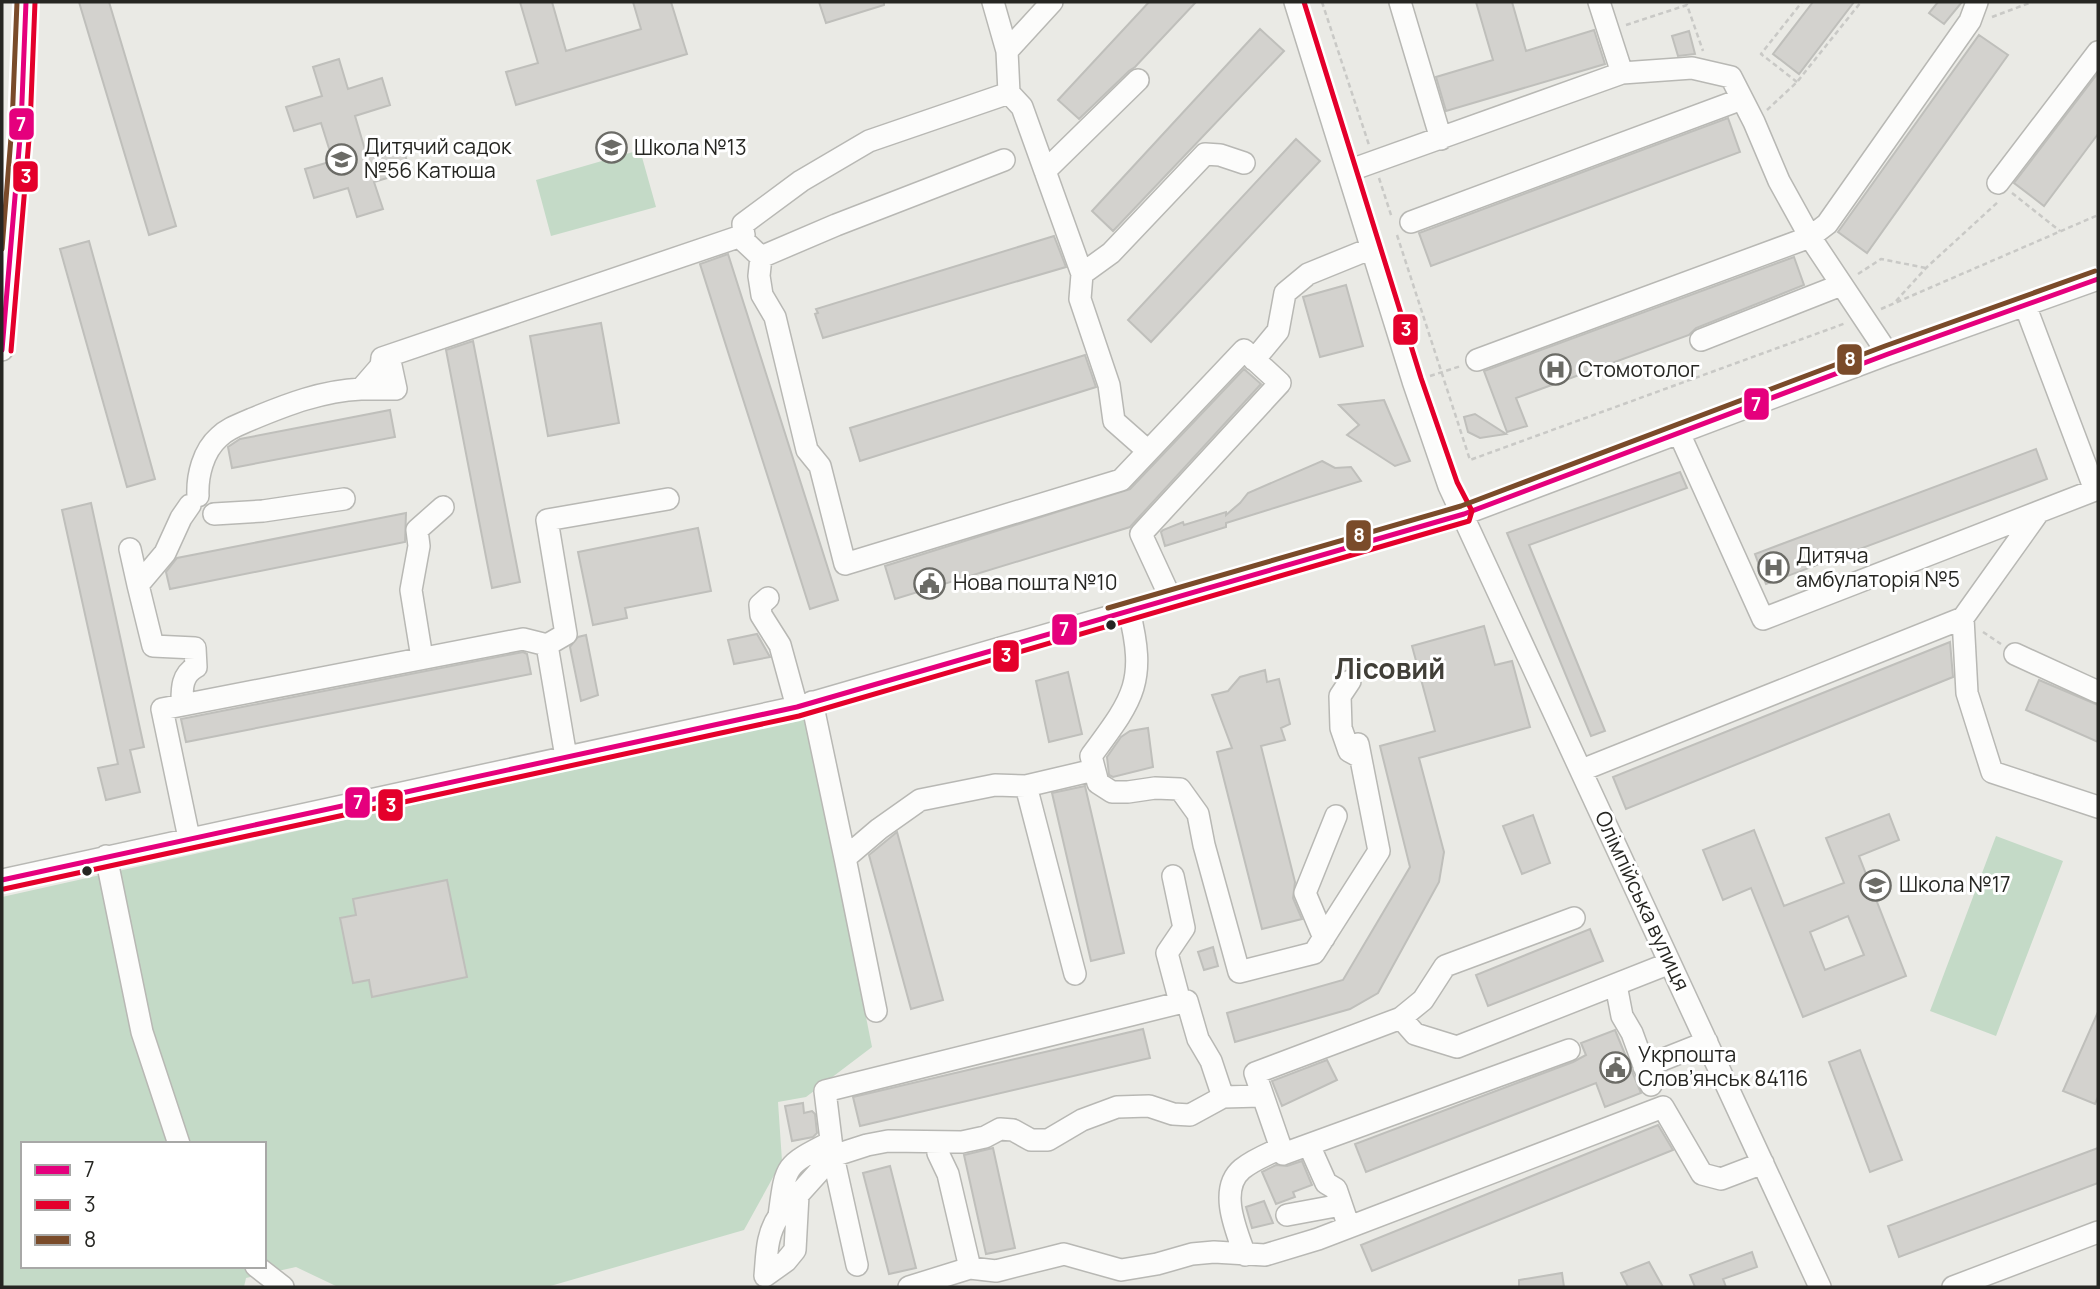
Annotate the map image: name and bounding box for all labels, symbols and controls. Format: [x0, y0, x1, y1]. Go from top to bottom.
line badge: 7 [8, 107, 35, 141]
text: 7 [16, 111, 26, 137]
school or university icon: Школа №13 [594, 131, 628, 165]
place label: Дитячий садок №56 Катюша [364, 132, 512, 184]
place label: Школа №13 [634, 133, 747, 161]
school or university icon: Дитячий садок №56 Катюша [324, 142, 358, 176]
line badge: 3 [12, 160, 39, 193]
text: 3 [20, 163, 32, 189]
line badge: 3 [1392, 313, 1419, 346]
text: 3 [1400, 316, 1412, 342]
line badge: 8 [1836, 343, 1863, 376]
text: 8 [1844, 346, 1856, 372]
hospital icon: Стомотолог [1538, 353, 1572, 387]
place label: Стомотолог [1578, 355, 1700, 383]
line badge: 7 [1743, 387, 1770, 421]
text: 7 [1751, 391, 1761, 417]
line badge: 8 [1345, 519, 1372, 552]
text: 8 [1353, 522, 1365, 548]
place label: Дитяча амбулаторія №5 [1796, 541, 1960, 593]
hospital icon: Дитяча амбулаторія №5 [1756, 551, 1790, 585]
public building icon: Нова пошта №10 [913, 566, 947, 600]
place label: Нова пошта №10 [953, 568, 1118, 596]
line badge: 7 [1051, 613, 1078, 646]
text: 7 [1059, 616, 1069, 642]
unlabelled marker [1104, 618, 1118, 632]
line badge: 3 [992, 639, 1020, 673]
text: 3 [1000, 642, 1012, 668]
district label: Лісовий [1335, 649, 1445, 687]
line badge: 7 [344, 786, 371, 819]
line badge: 3 [377, 788, 404, 822]
text: 7 [353, 789, 363, 815]
text: 3 [385, 792, 397, 818]
street label: Олімпійська вулиця [1589, 806, 1697, 995]
unlabelled marker [80, 864, 94, 878]
school or university icon: Школа №17 [1859, 868, 1893, 902]
place label: Школа №17 [1899, 870, 2011, 898]
place label: Укрпошта Слов’янськ 84116 [1638, 1040, 1808, 1092]
public building icon: Укрпошта Слов’янськ 84116 [1598, 1050, 1632, 1084]
legend [21, 1142, 266, 1268]
text: 7 [84, 1155, 95, 1183]
text: 3 [84, 1190, 96, 1218]
text: 8 [84, 1225, 96, 1253]

